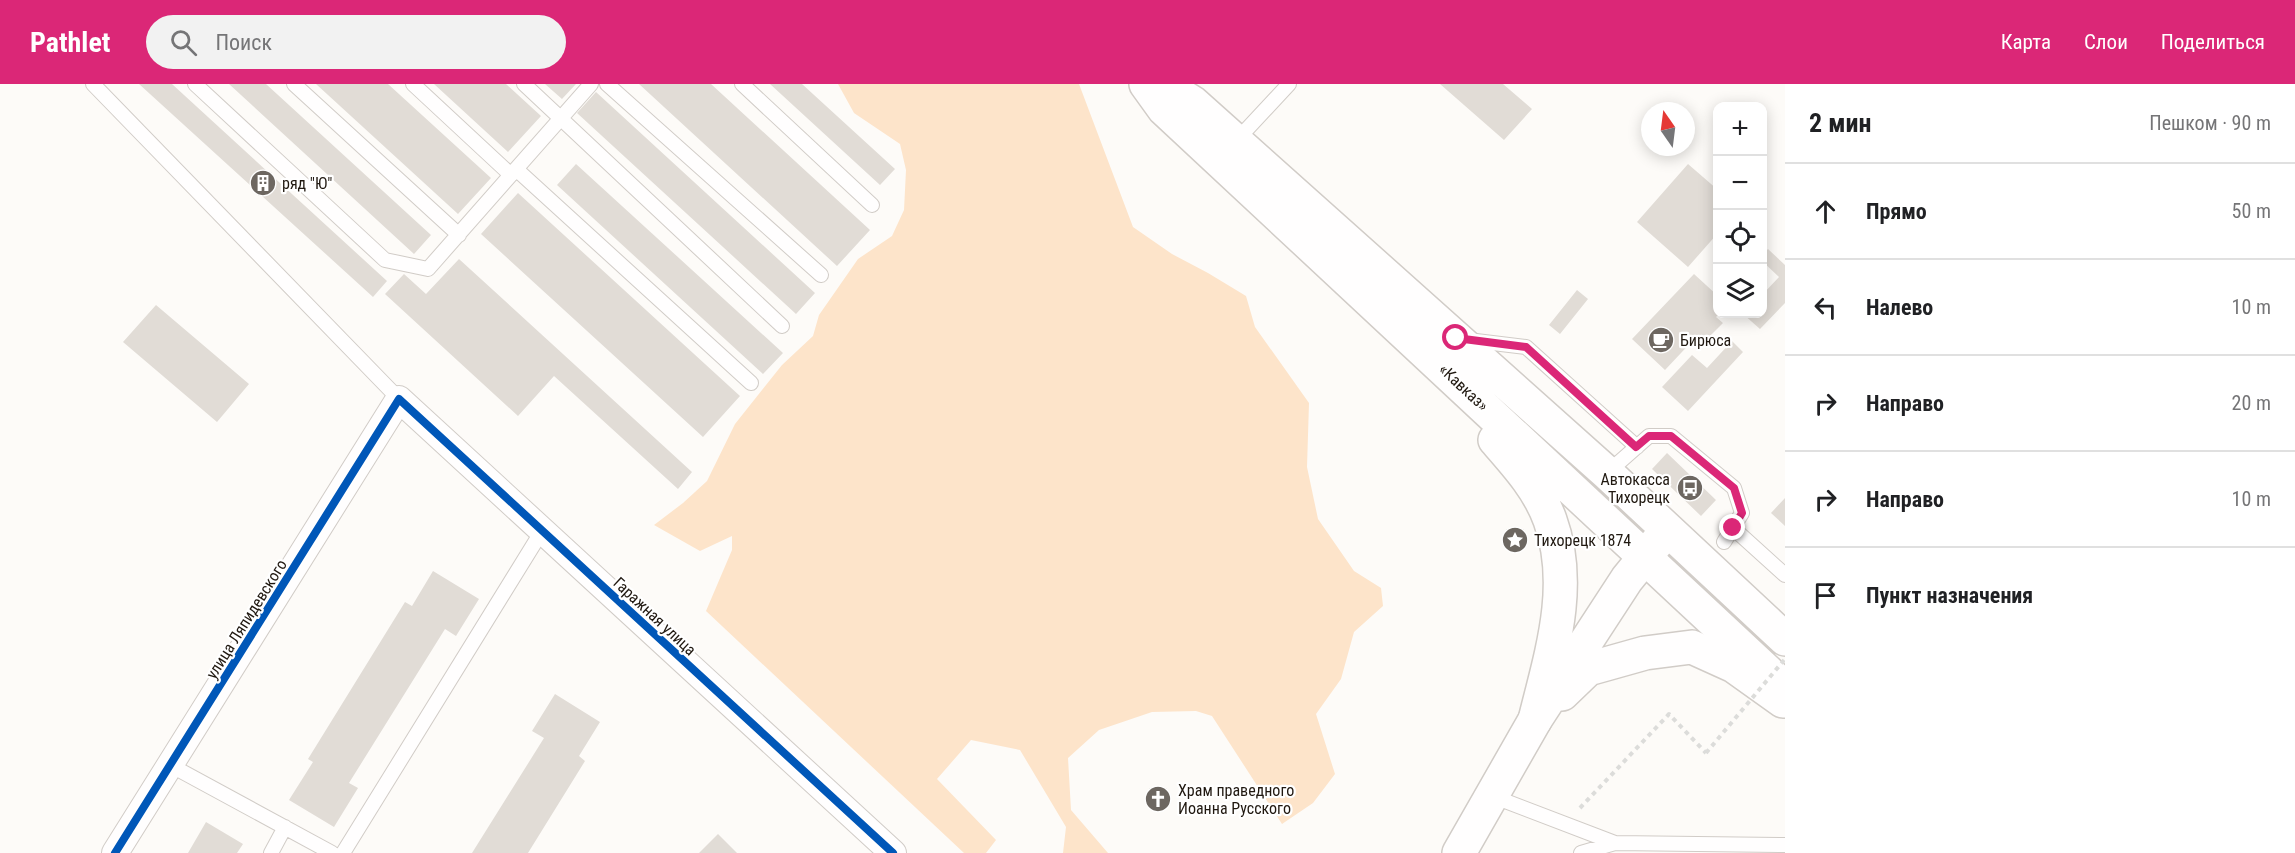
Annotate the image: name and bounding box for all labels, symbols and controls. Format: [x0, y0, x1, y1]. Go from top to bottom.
search box [146, 15, 566, 69]
text: Pathlet [30, 26, 110, 59]
icon: search [167, 26, 200, 59]
text: Поиск [215, 30, 272, 55]
text: Карта [2001, 30, 2051, 54]
text: Слои [2084, 30, 2128, 54]
text: Поделиться [2161, 30, 2265, 54]
north arrow [1641, 102, 1695, 156]
map controls [1713, 102, 1767, 318]
button: + [1713, 102, 1767, 156]
text: 2 мин [1809, 108, 1871, 138]
text: Пешком · 90 m [2149, 111, 2271, 135]
button: − [1713, 156, 1767, 210]
building icon: ряд "Ю" [248, 168, 278, 198]
place label: ряд "Ю" [282, 174, 332, 193]
icon: ahead [1809, 195, 1842, 228]
text: Прямо [1866, 199, 1927, 224]
text: 50 m [2232, 199, 2271, 223]
button: locate [1713, 210, 1767, 264]
button: layers [1713, 264, 1767, 318]
icon: left [1809, 291, 1842, 324]
text: Налево [1866, 295, 1933, 320]
text: 10 m [2232, 295, 2271, 319]
route start [1442, 324, 1468, 350]
cafe icon: Бирюса [1646, 325, 1676, 355]
place label: Бирюса [1680, 331, 1731, 350]
street label: «Кавказ» [1435, 360, 1493, 415]
icon: right [1809, 387, 1842, 420]
text: Направо [1866, 391, 1944, 416]
text: 20 m [2232, 391, 2271, 415]
place label: Автокасса Тихорецк [1601, 470, 1670, 507]
bus stop icon: Автокасса Тихорецк [1675, 473, 1705, 503]
icon: right [1809, 483, 1842, 516]
text: Направо [1866, 487, 1944, 512]
text: 10 m [2232, 487, 2271, 511]
route end [1719, 514, 1745, 540]
place icon: Тихорецк 1874 [1500, 525, 1530, 555]
place label: Тихорецк 1874 [1534, 531, 1631, 550]
street label: улица Ляпидевского [202, 556, 291, 682]
street label: Гаражная улица [609, 573, 700, 659]
icon: arrive [1809, 579, 1842, 612]
text: Пункт назначения [1866, 583, 2033, 608]
place label: Храм праведного Иоанна Русского [1178, 781, 1294, 818]
church icon: Храм праведного Иоанна Русского [1143, 784, 1173, 814]

